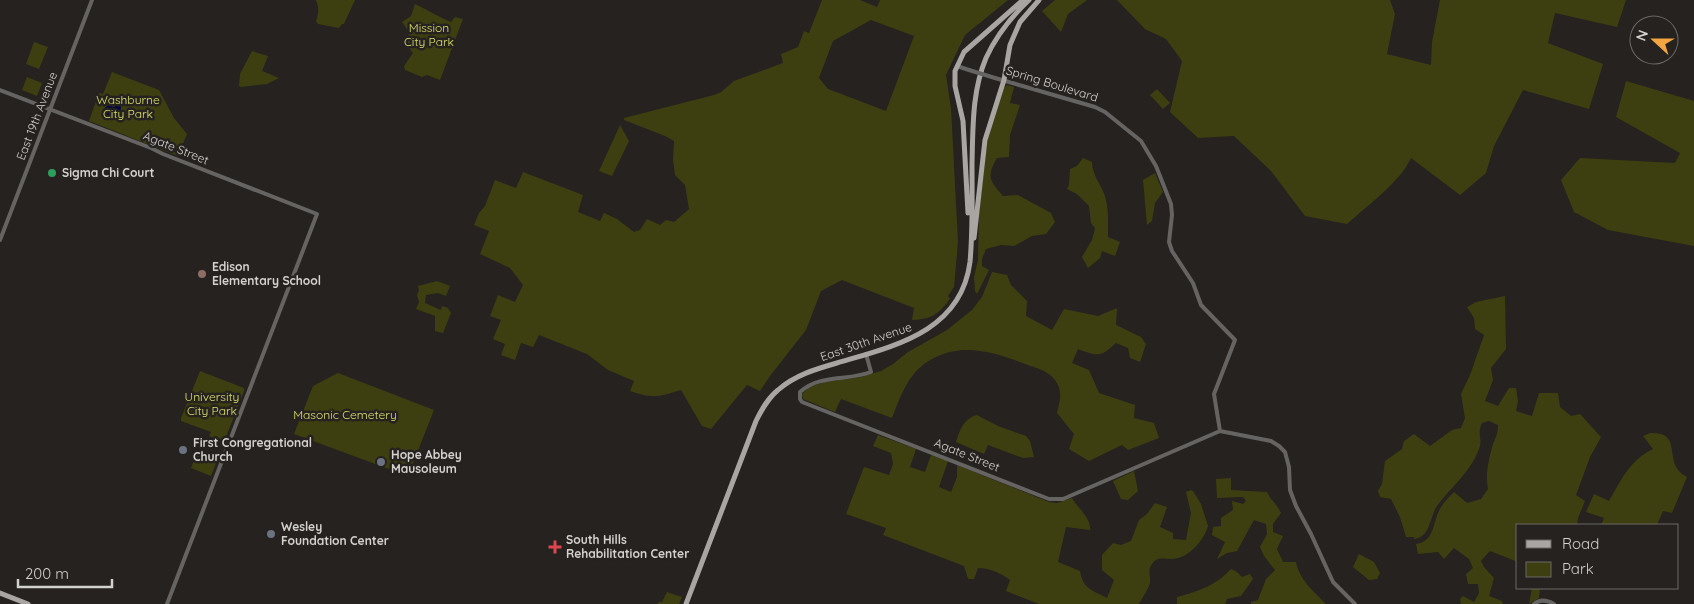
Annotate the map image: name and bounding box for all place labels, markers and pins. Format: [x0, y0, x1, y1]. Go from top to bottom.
place label: Sigma Chi Court [62, 165, 155, 180]
marker: Sigma Chi Court [46, 167, 58, 179]
place label: Edison Elementary School [212, 259, 321, 288]
marker: Edison Elementary School [196, 268, 208, 280]
place label: First Congregational Church [193, 435, 312, 464]
marker: First Congregational Church [177, 444, 189, 456]
place label: Hope Abbey Mausoleum [391, 447, 462, 476]
marker: Hope Abbey Mausoleum [375, 456, 387, 468]
place label: Wesley Foundation Center [281, 519, 389, 548]
marker: Wesley Foundation Center [265, 528, 277, 540]
place label: South Hills Rehabilitation Center [566, 532, 689, 561]
marker: South Hills Rehabilitation Center [548, 540, 562, 554]

